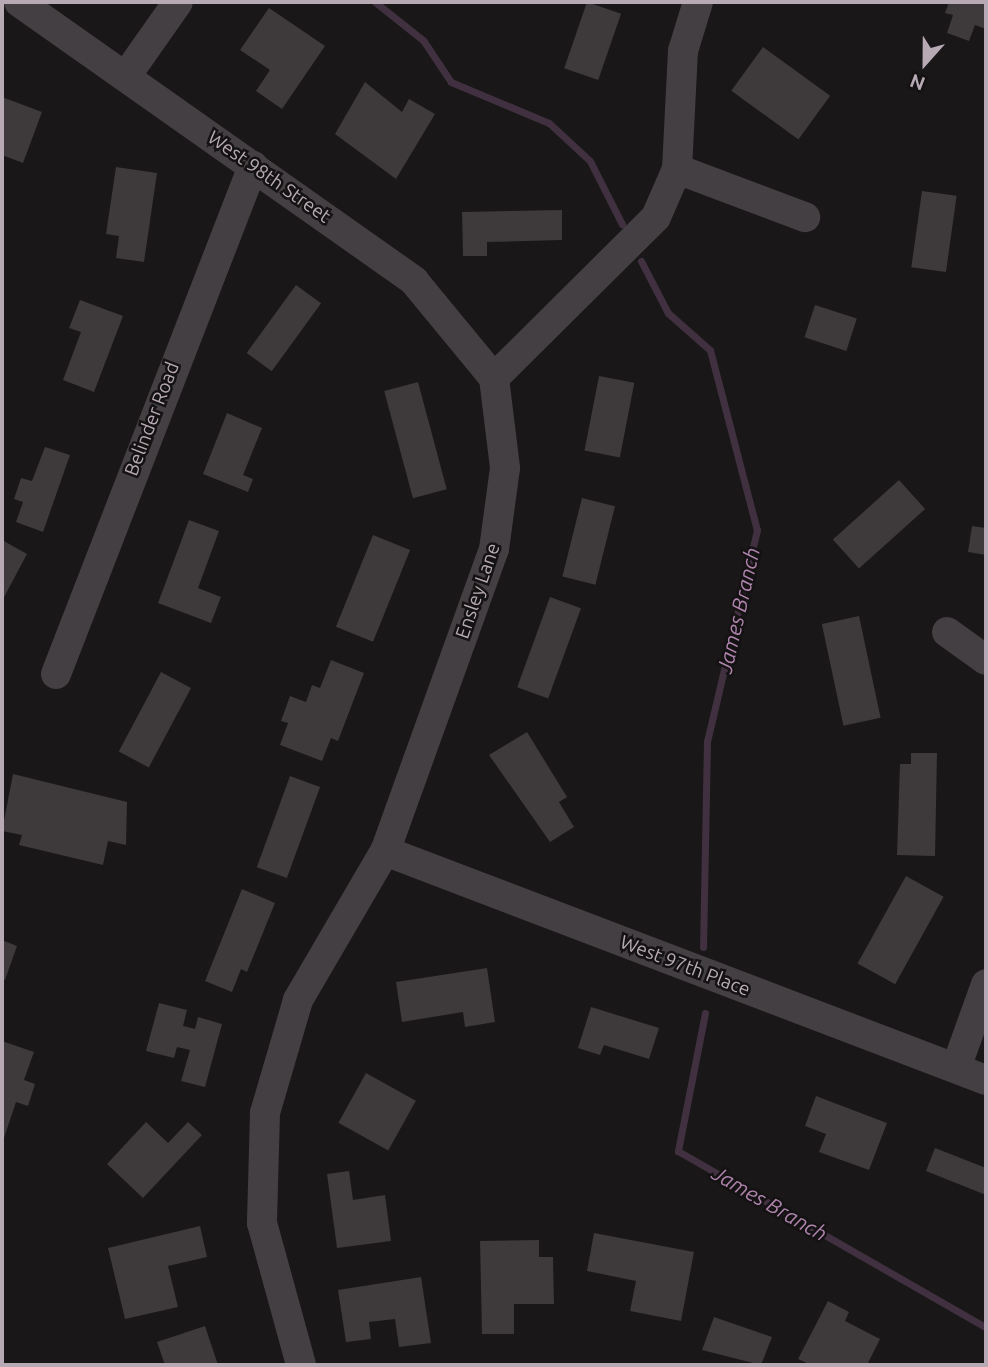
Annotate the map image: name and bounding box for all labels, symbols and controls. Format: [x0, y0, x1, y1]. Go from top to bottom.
north arrow [890, 28, 960, 98]
text: N [907, 70, 928, 95]
street label: West 98th Street [203, 126, 335, 228]
street label: Belinder Road [120, 359, 184, 479]
street label: Ensley Lane [451, 540, 505, 642]
water label: James Branch [711, 545, 765, 675]
street label: West 97th Place [617, 931, 753, 1001]
water label: James Branch [708, 1160, 832, 1246]

